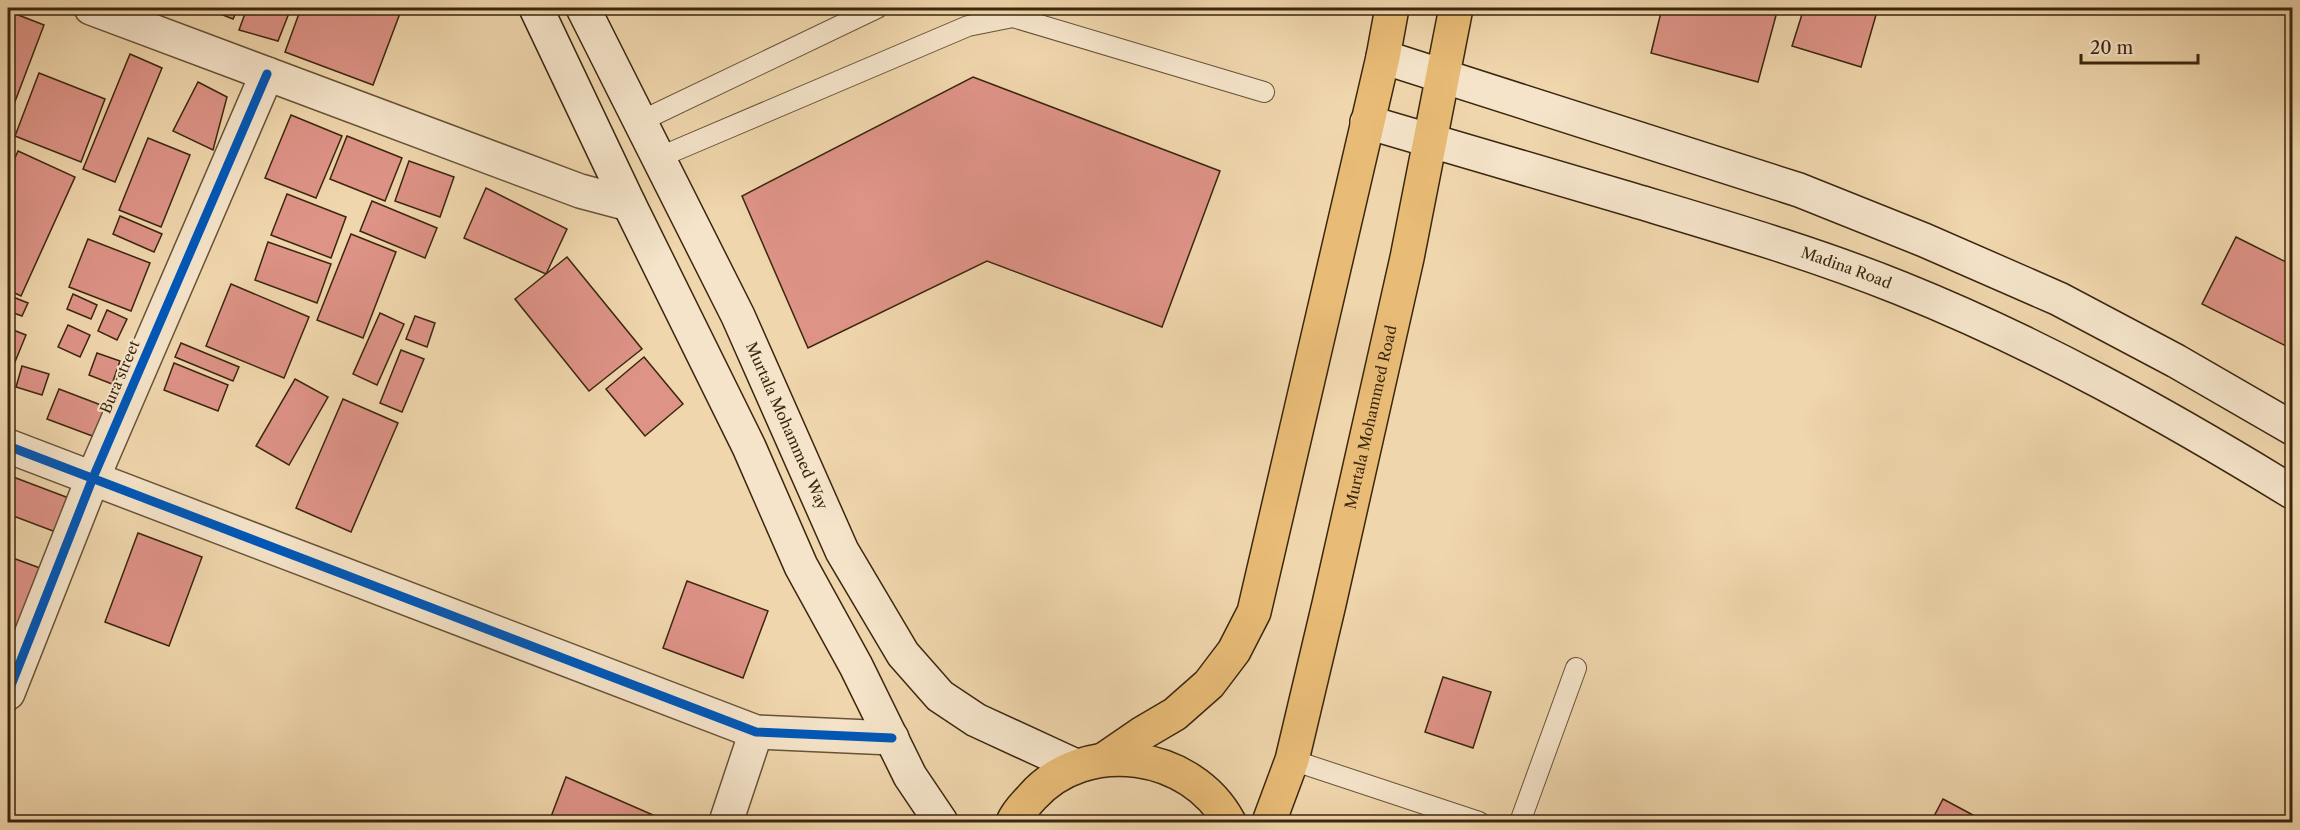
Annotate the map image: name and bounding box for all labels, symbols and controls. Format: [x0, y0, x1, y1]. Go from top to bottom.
scale bar [2081, 27, 2198, 65]
text: 20 m [2090, 37, 2134, 59]
street label: Madina Road [1799, 243, 1894, 293]
street label: Murtala Mohammed Road [1341, 323, 1401, 511]
street label: Bura street [96, 337, 144, 416]
street label: Murtala Mohammed Way [742, 339, 833, 513]

